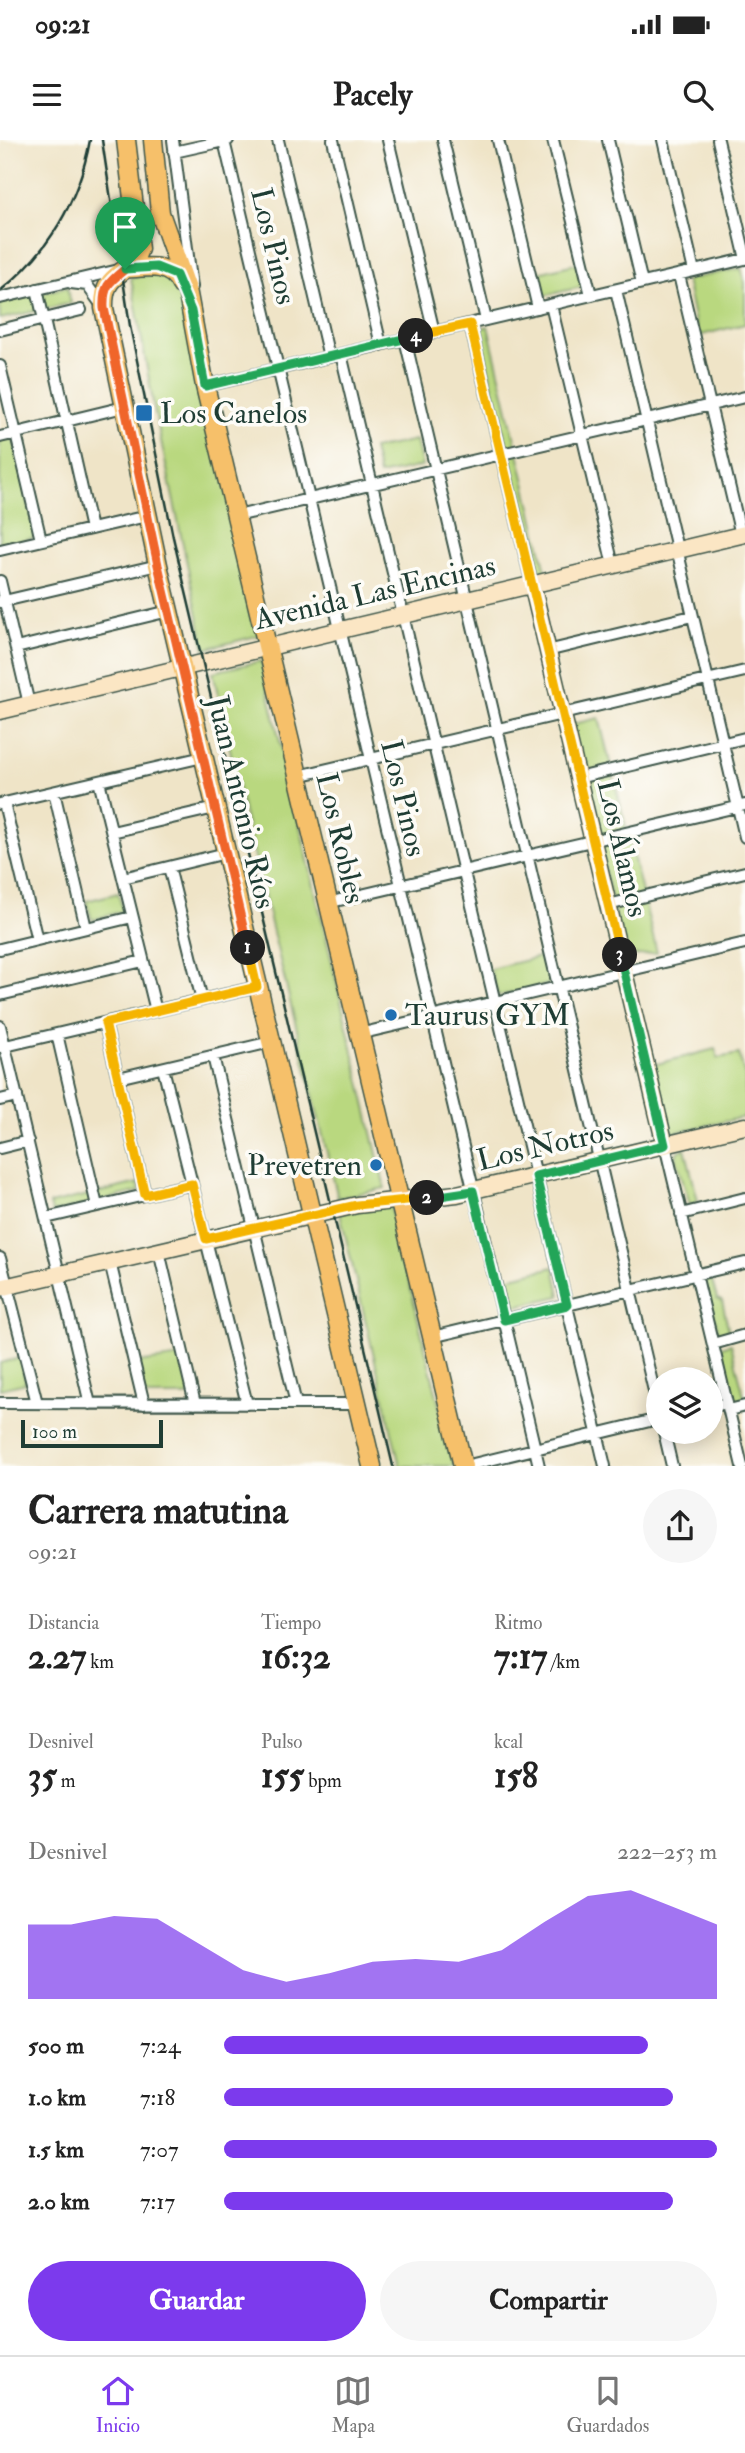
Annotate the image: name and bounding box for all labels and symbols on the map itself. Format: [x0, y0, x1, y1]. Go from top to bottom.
street label: Los Pinos [242, 184, 305, 308]
pin [95, 197, 155, 269]
pin: 4 [398, 318, 434, 354]
place label: Los Canelos [160, 395, 307, 432]
marker: Los Canelos [134, 403, 154, 423]
street label: Avenida Las Encinas [250, 547, 499, 638]
street label: Juan Antonio Ríos [199, 691, 284, 912]
street label: Los Pinos [372, 736, 435, 860]
street label: Los Robles [307, 769, 374, 907]
street label: Los Álamos [589, 776, 656, 920]
pin: 1 [230, 930, 266, 966]
pin: 3 [602, 938, 638, 972]
place label: Taurus GYM [405, 997, 570, 1034]
marker: Taurus GYM [383, 1007, 399, 1023]
street label: Los Notros [473, 1112, 617, 1179]
place label: Prevetren [247, 1147, 362, 1184]
marker: Prevetren [368, 1157, 384, 1173]
pin: 2 [410, 1180, 444, 1216]
scale bar [21, 1417, 163, 1449]

